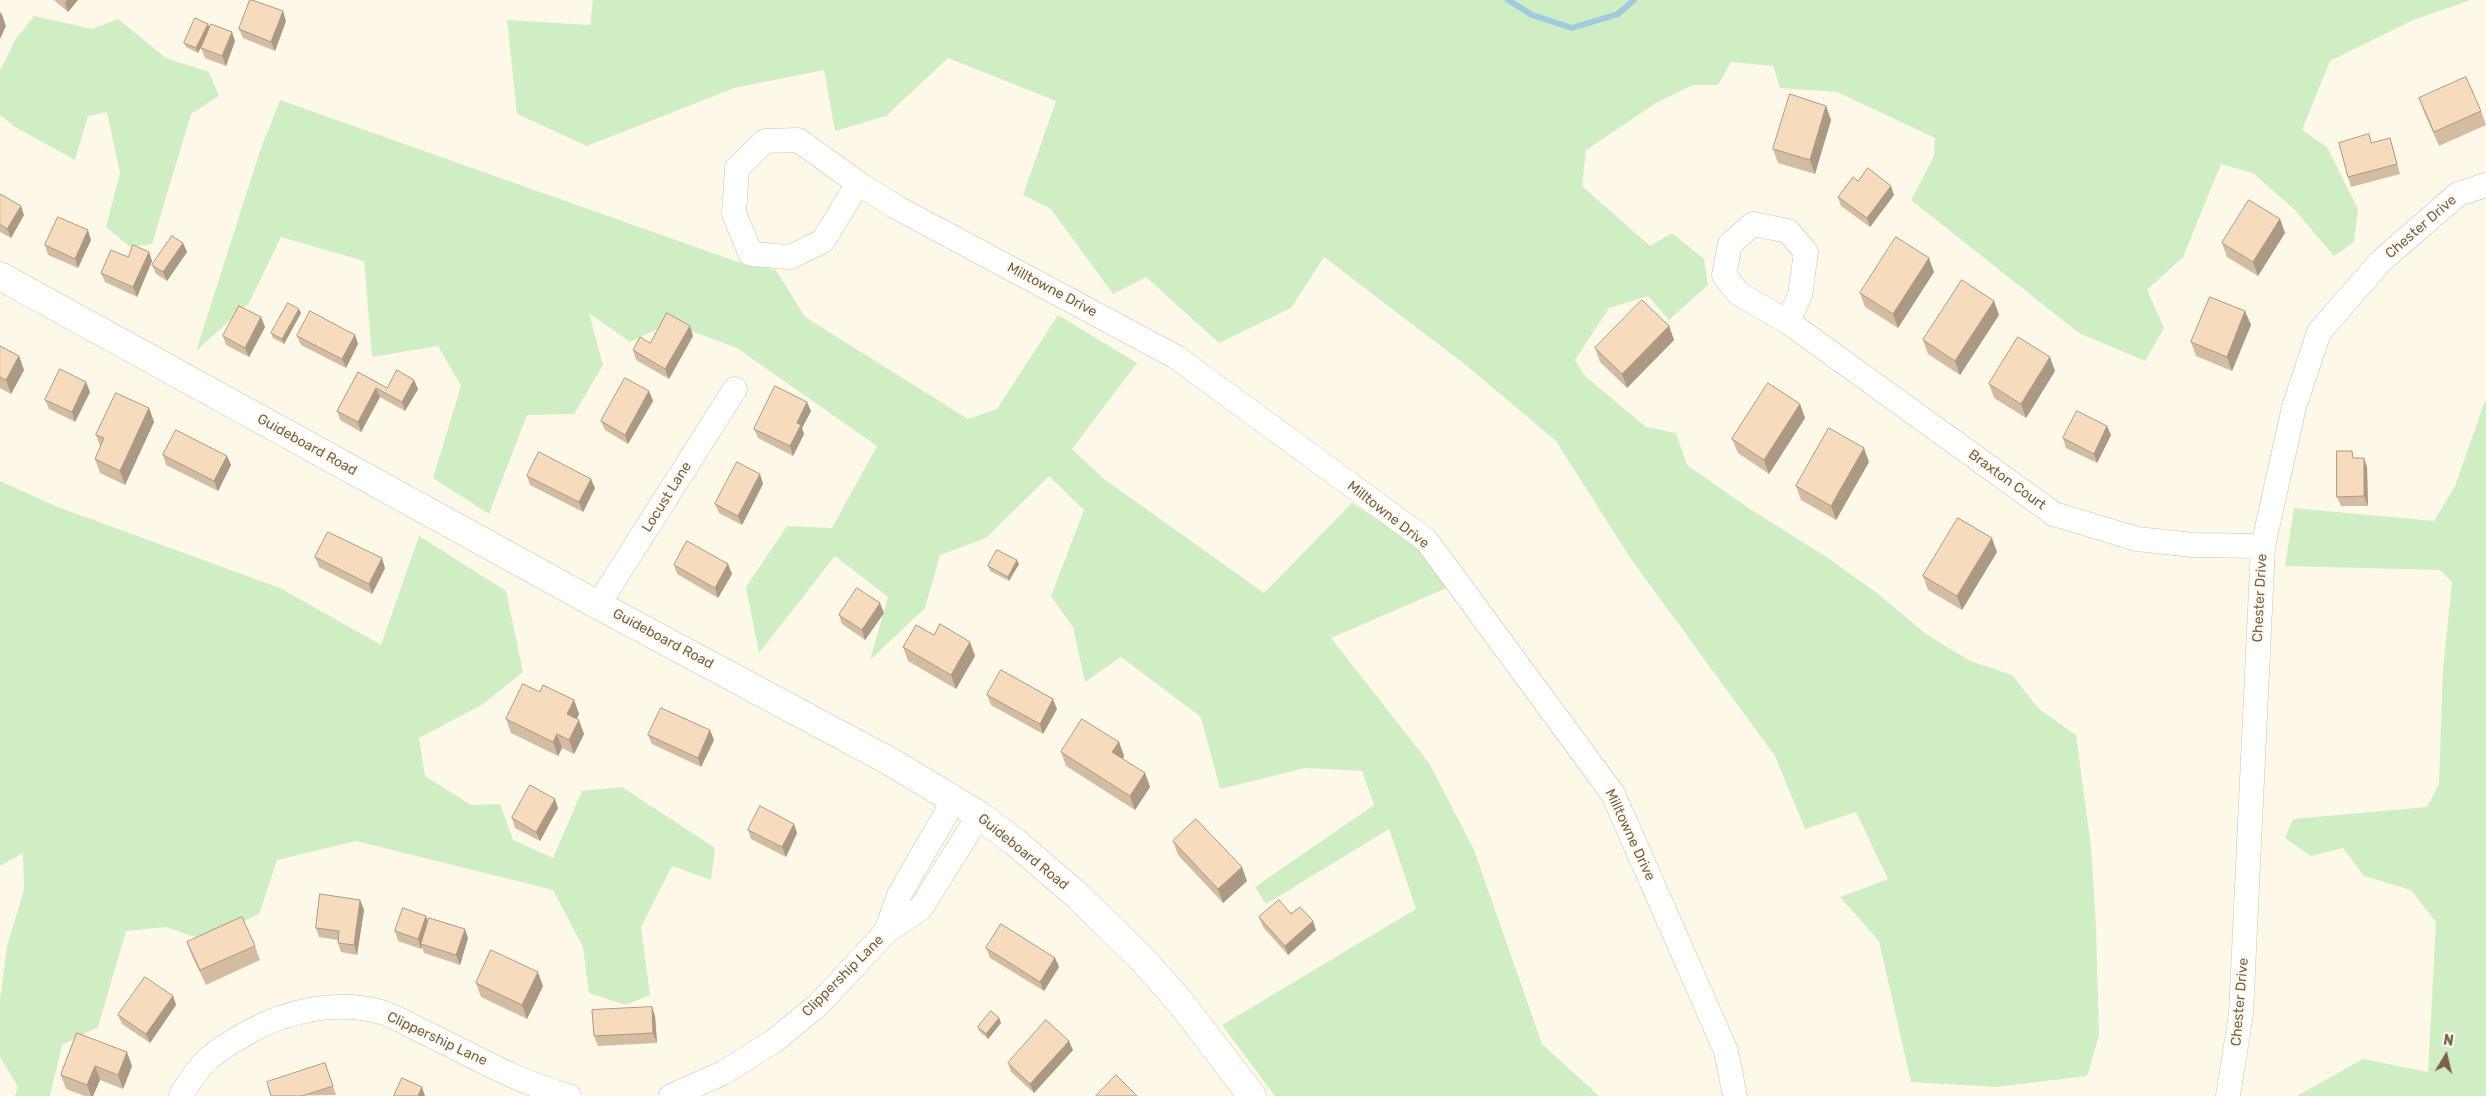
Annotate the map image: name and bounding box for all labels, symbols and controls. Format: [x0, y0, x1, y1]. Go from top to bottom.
street label: Chester Drive [2382, 192, 2460, 262]
street label: Milltowne Drive [1004, 259, 1100, 321]
street label: Guideboard Road [254, 411, 360, 479]
street label: Braxton Court [1965, 446, 2049, 514]
street label: Locust Lane [639, 459, 695, 535]
street label: Milltowne Drive [1344, 478, 1432, 552]
street label: Chester Drive [2249, 553, 2271, 643]
street label: Guideboard Road [610, 605, 716, 673]
street label: Milltowne Drive [1601, 786, 1659, 884]
street label: Guideboard Road [974, 810, 1072, 894]
street label: Clippership Lane [799, 932, 887, 1020]
street label: Chester Drive [2228, 957, 2252, 1047]
street label: Clippership Lane [384, 1008, 490, 1070]
north arrow [2421, 1031, 2471, 1081]
text: N [2442, 1032, 2455, 1050]

